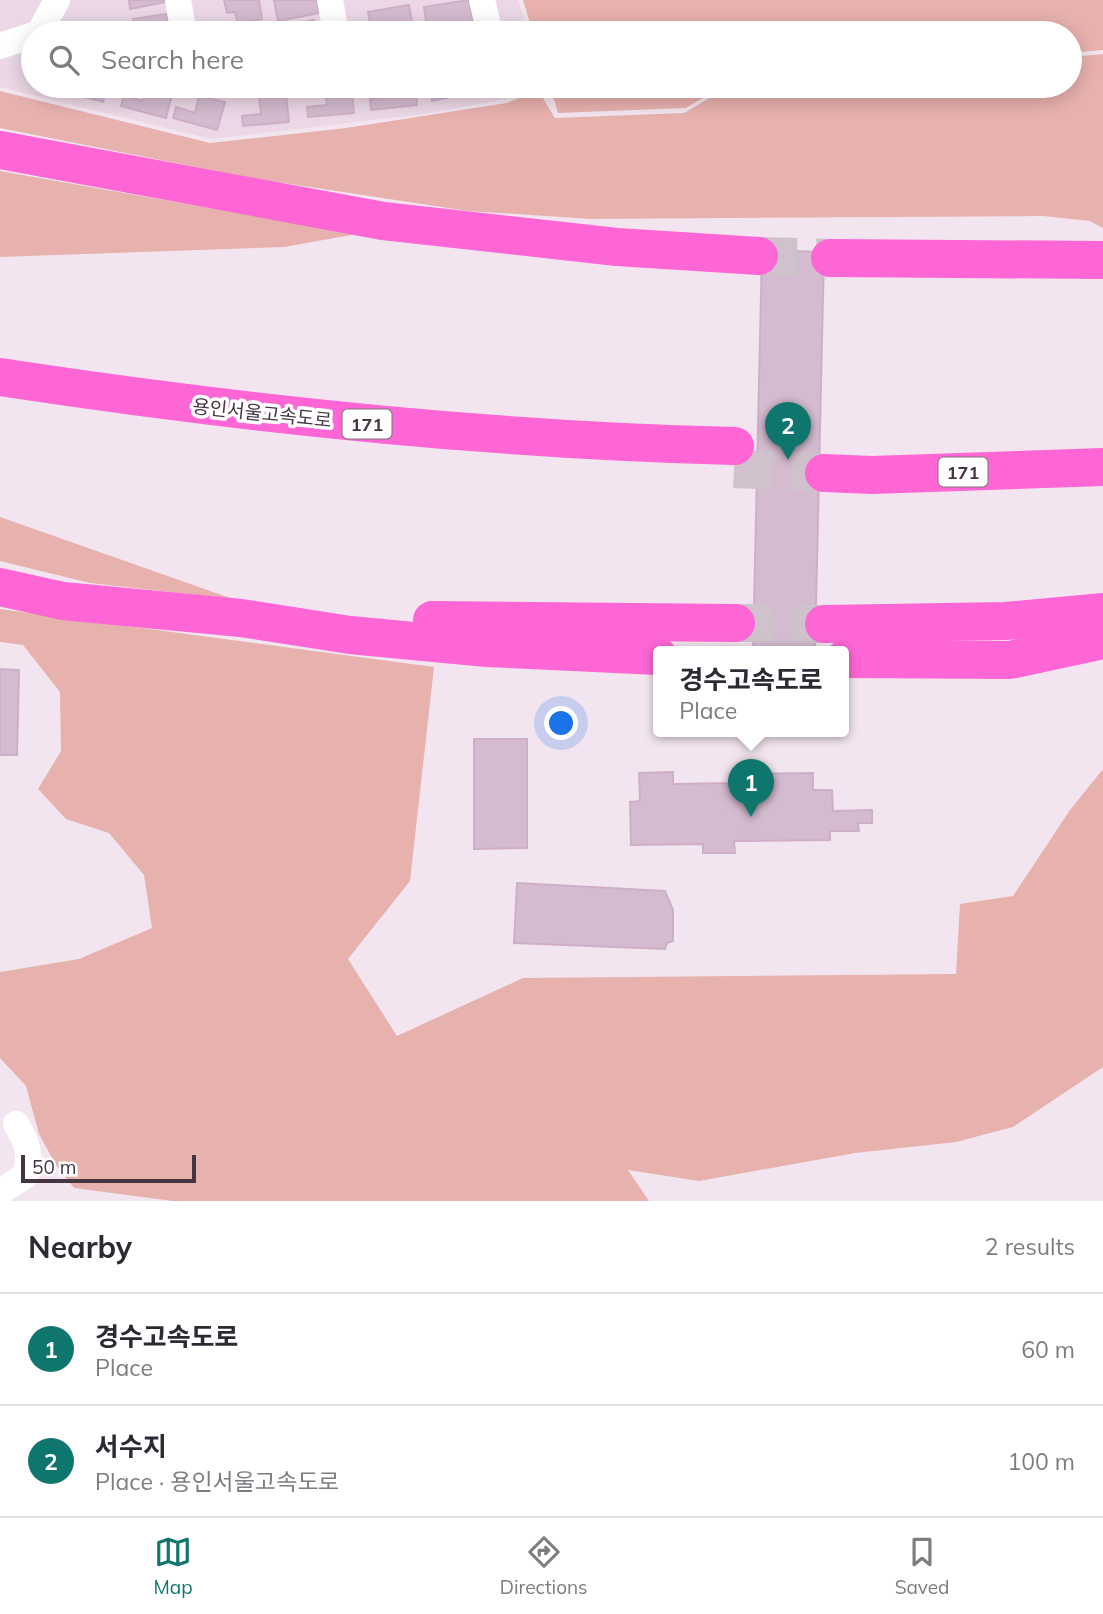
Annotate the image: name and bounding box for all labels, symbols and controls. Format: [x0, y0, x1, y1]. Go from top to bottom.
search box [21, 21, 1082, 98]
icon: search [45, 41, 83, 79]
text: Search here [101, 43, 244, 76]
street label: 용인서울고속도로 [191, 394, 333, 432]
pin: 2 [765, 402, 811, 460]
road number: 171 [342, 410, 392, 438]
road number: 171 [939, 458, 988, 486]
popup [653, 646, 849, 737]
text: 경수고속도로 [679, 663, 823, 696]
text: Place [679, 696, 737, 725]
your location [544, 706, 578, 740]
pin: 1 [728, 759, 774, 817]
scale bar [21, 1152, 196, 1184]
text: 50 m [32, 1155, 76, 1179]
text: Nearby [28, 1228, 132, 1266]
text: 2 results [985, 1232, 1075, 1261]
text: 경수고속도로 [95, 1320, 239, 1353]
text: 1 [44, 1335, 58, 1364]
text: 60 m [1021, 1335, 1075, 1364]
text: Place [95, 1353, 153, 1382]
text: 서수지 [95, 1430, 167, 1463]
text: 2 [44, 1447, 58, 1476]
text: 100 m [1007, 1447, 1075, 1476]
text: Place · 용인서울고속도로 [95, 1467, 340, 1496]
tab: Map [154, 1533, 193, 1599]
tab: Directions [500, 1533, 588, 1599]
tab: Saved [895, 1533, 949, 1599]

